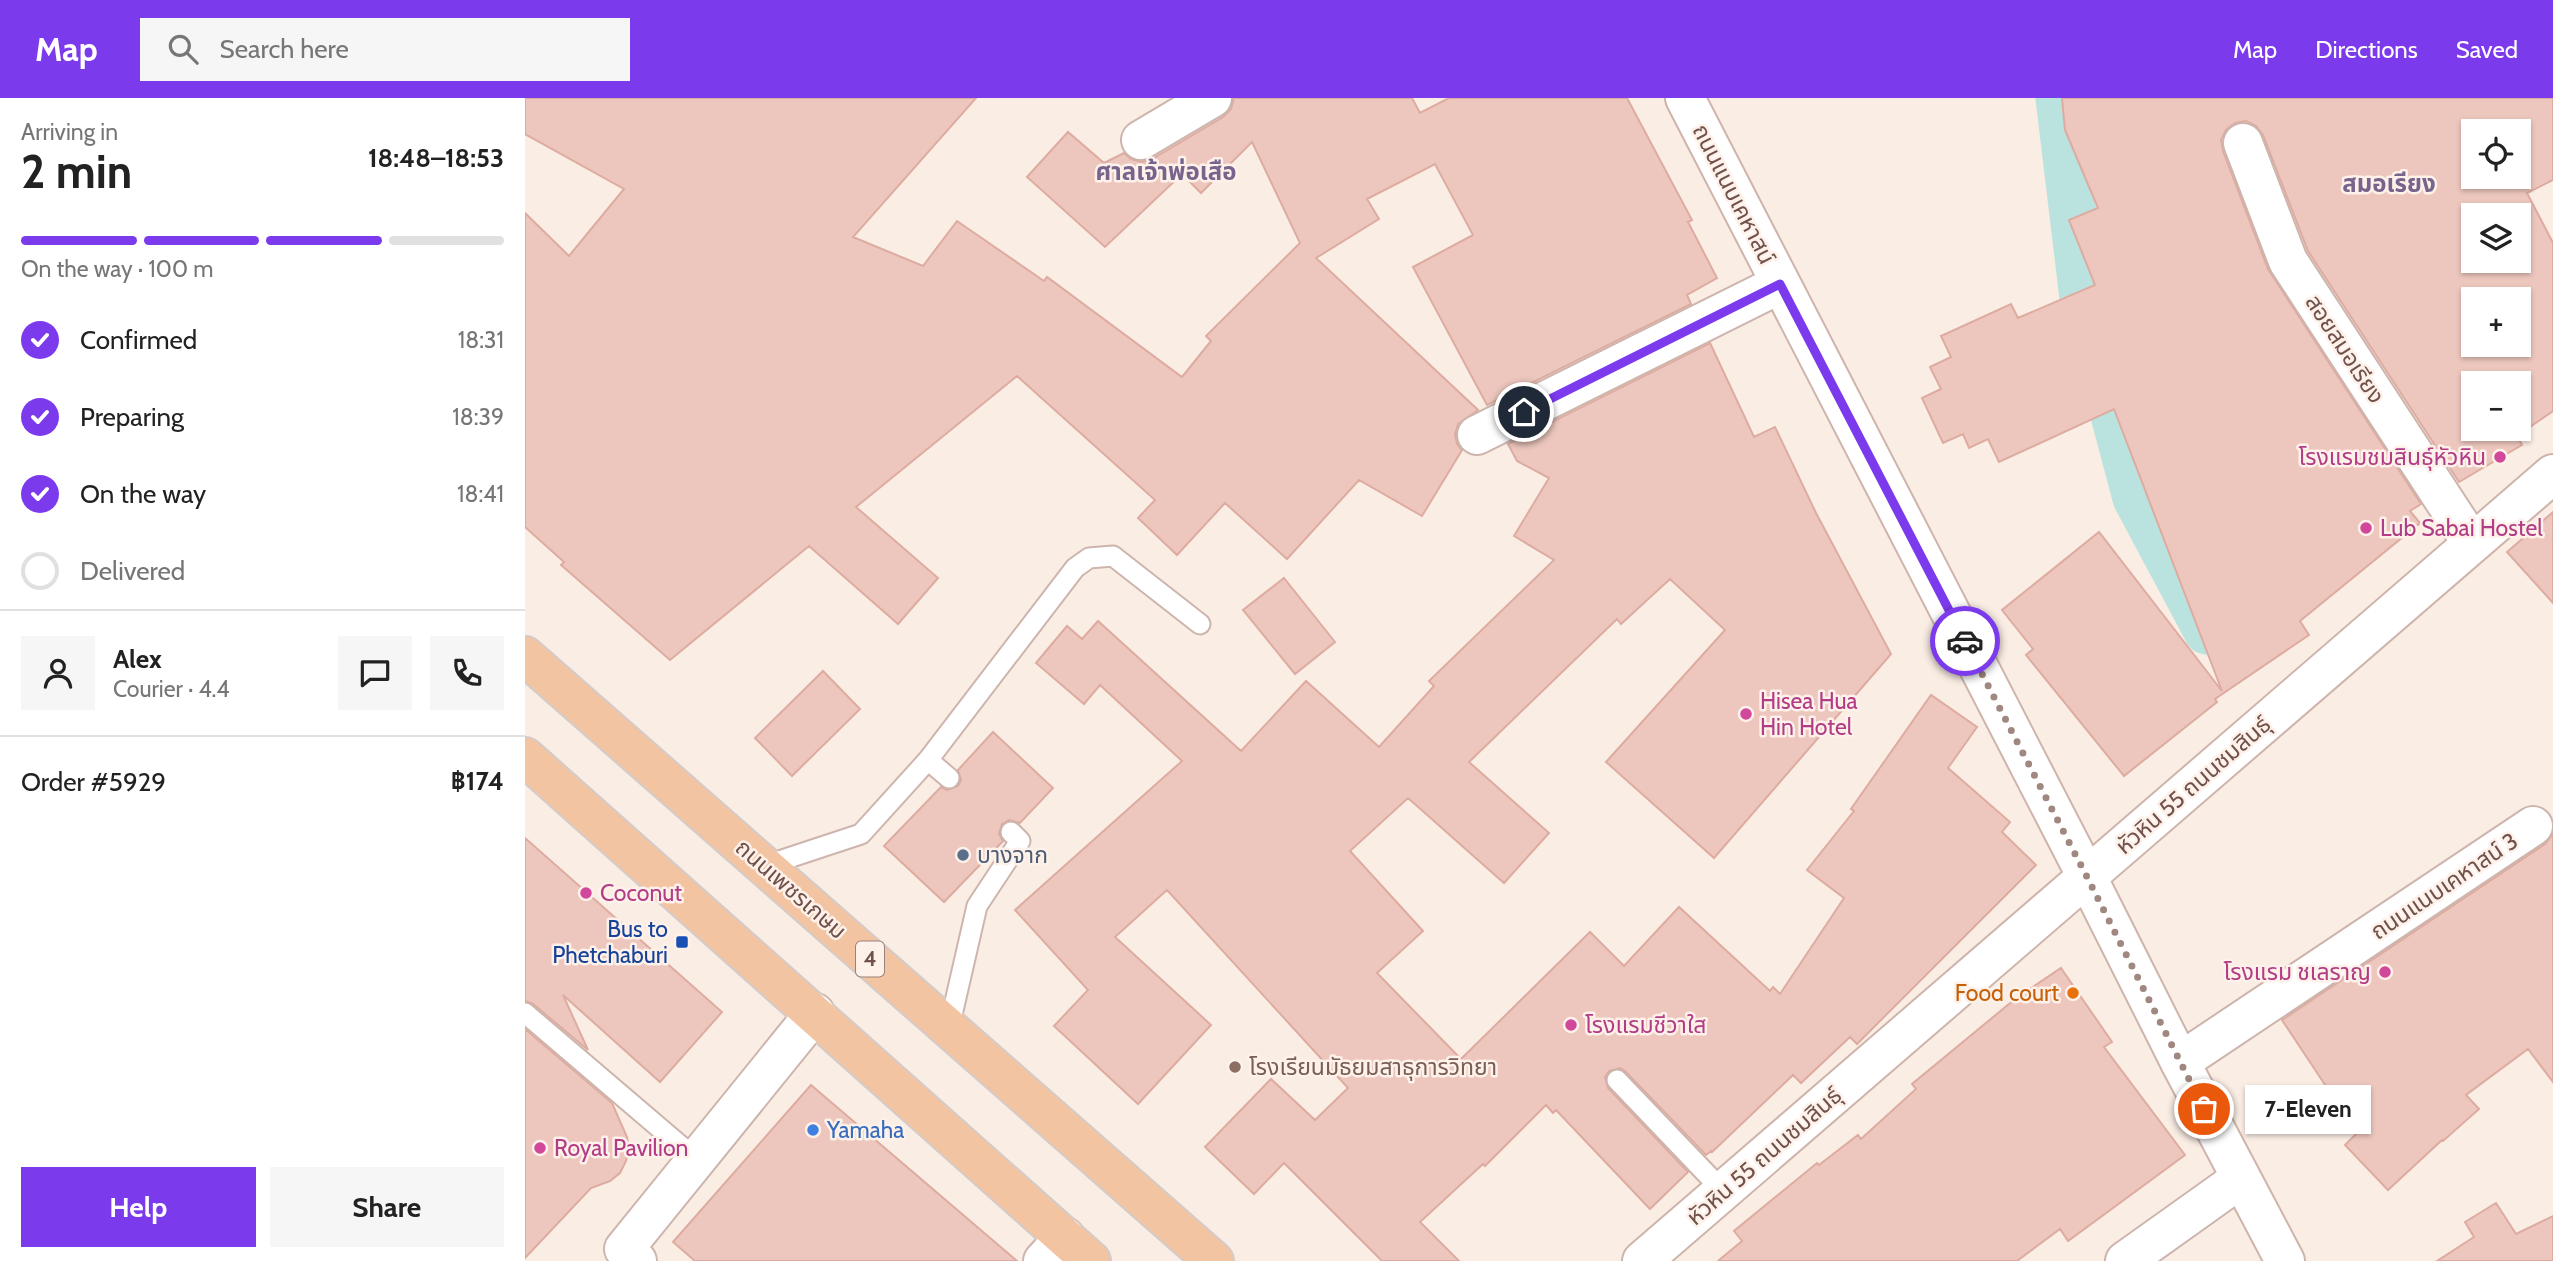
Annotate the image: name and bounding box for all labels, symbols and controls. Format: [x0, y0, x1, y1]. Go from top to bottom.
search box [140, 18, 630, 81]
text: Map [35, 29, 98, 69]
icon: search [164, 30, 202, 68]
text: Search here [220, 33, 349, 65]
text: Map [2233, 35, 2277, 64]
text: Directions [2315, 35, 2418, 64]
text: Saved [2456, 35, 2518, 64]
text: Arriving in [21, 118, 118, 146]
street label: ถนนแนบเคหาสน์ [1687, 119, 1781, 269]
map controls [2461, 119, 2531, 441]
button: locate [2461, 119, 2531, 189]
text: 18:48–18:53 [368, 142, 504, 174]
text: 2 min [21, 144, 132, 200]
district label: ศาลเจ้าพ่อเสือ [1096, 157, 1236, 186]
district label: สมอเรียง [2342, 169, 2436, 198]
button: layers [2461, 203, 2531, 273]
text: On the way · 100 m [21, 255, 213, 283]
button: + [2461, 287, 2531, 357]
street label: สอยสมอเรียง [2299, 289, 2391, 409]
icon: check [21, 321, 59, 359]
text: Confirmed [80, 324, 197, 356]
text: 18:31 [458, 326, 504, 354]
button: − [2461, 371, 2531, 441]
pin [1494, 382, 1554, 442]
icon: home [1505, 393, 1543, 431]
icon: check [21, 398, 59, 436]
text: Preparing [80, 401, 184, 433]
text: 18:39 [452, 403, 504, 431]
place label: โรงแรมชมสินธุ์หัวหิน [2298, 443, 2486, 471]
marker: โรงแรมชมสินธุ์หัวหิน [2492, 449, 2508, 465]
icon: check [21, 475, 59, 513]
text: On the way [80, 478, 206, 510]
text: 18:41 [457, 480, 504, 508]
place label: Lub Sabai Hostel [2380, 514, 2543, 542]
marker: Lub Sabai Hostel [2358, 520, 2374, 536]
text: Delivered [80, 555, 185, 587]
courier [1930, 606, 2000, 676]
icon: car [1946, 622, 1984, 660]
button: person [21, 636, 95, 710]
button: chat [338, 636, 412, 710]
button: phone [430, 636, 504, 710]
text: Alex [113, 643, 162, 675]
text: Courier · 4.4 [113, 675, 230, 703]
place label: Hisea Hua Hin Hotel [1760, 687, 1858, 741]
marker: Hisea Hua Hin Hotel [1738, 706, 1754, 722]
street label: หัวหิน 55 ถนนชมสินธุ์ [2110, 710, 2277, 860]
text: ฿174 [451, 765, 504, 797]
text: Order #5929 [21, 766, 166, 798]
street label: ถนนแนบเคหาสน์ 3 [2365, 826, 2523, 946]
street label: ถนนเพชรเกษม [730, 833, 852, 945]
place label: บางจาก [977, 841, 1048, 869]
marker: บางจาก [955, 847, 971, 863]
place label: Coconut [600, 879, 682, 907]
marker: Coconut [578, 885, 594, 901]
place label: Bus to Phetchaburi [552, 915, 668, 969]
marker: Bus to Phetchaburi [674, 934, 690, 950]
road number: 4 [856, 942, 884, 976]
place label: โรงแรม ชเลราญ [2223, 958, 2371, 986]
marker: โรงแรม ชเลราญ [2377, 964, 2393, 980]
place label: Food court [1955, 979, 2059, 1007]
marker: Food court [2065, 985, 2081, 1001]
place label: โรงแรมชีวาใส [1585, 1011, 1707, 1039]
marker: โรงแรมชีวาใส [1563, 1017, 1579, 1033]
place label: โรงเรียนมัธยมสาธุการวิทยา [1249, 1053, 1497, 1081]
marker: โรงเรียนมัธยมสาธุการวิทยา [1227, 1059, 1243, 1075]
pin [2174, 1079, 2234, 1139]
street label: หัวหิน 55 ถนนชมสินธุ์ [1681, 1081, 1848, 1231]
callout: 7-Eleven [2246, 1084, 2372, 1134]
icon: bag [2185, 1090, 2223, 1128]
text: 7-Eleven [2264, 1095, 2352, 1123]
place label: Yamaha [826, 1116, 904, 1144]
marker: Yamaha [805, 1122, 821, 1138]
place label: Royal Pavilion [554, 1134, 688, 1162]
marker: Royal Pavilion [532, 1140, 548, 1156]
button: Help [21, 1167, 256, 1247]
button: Share [270, 1167, 504, 1247]

